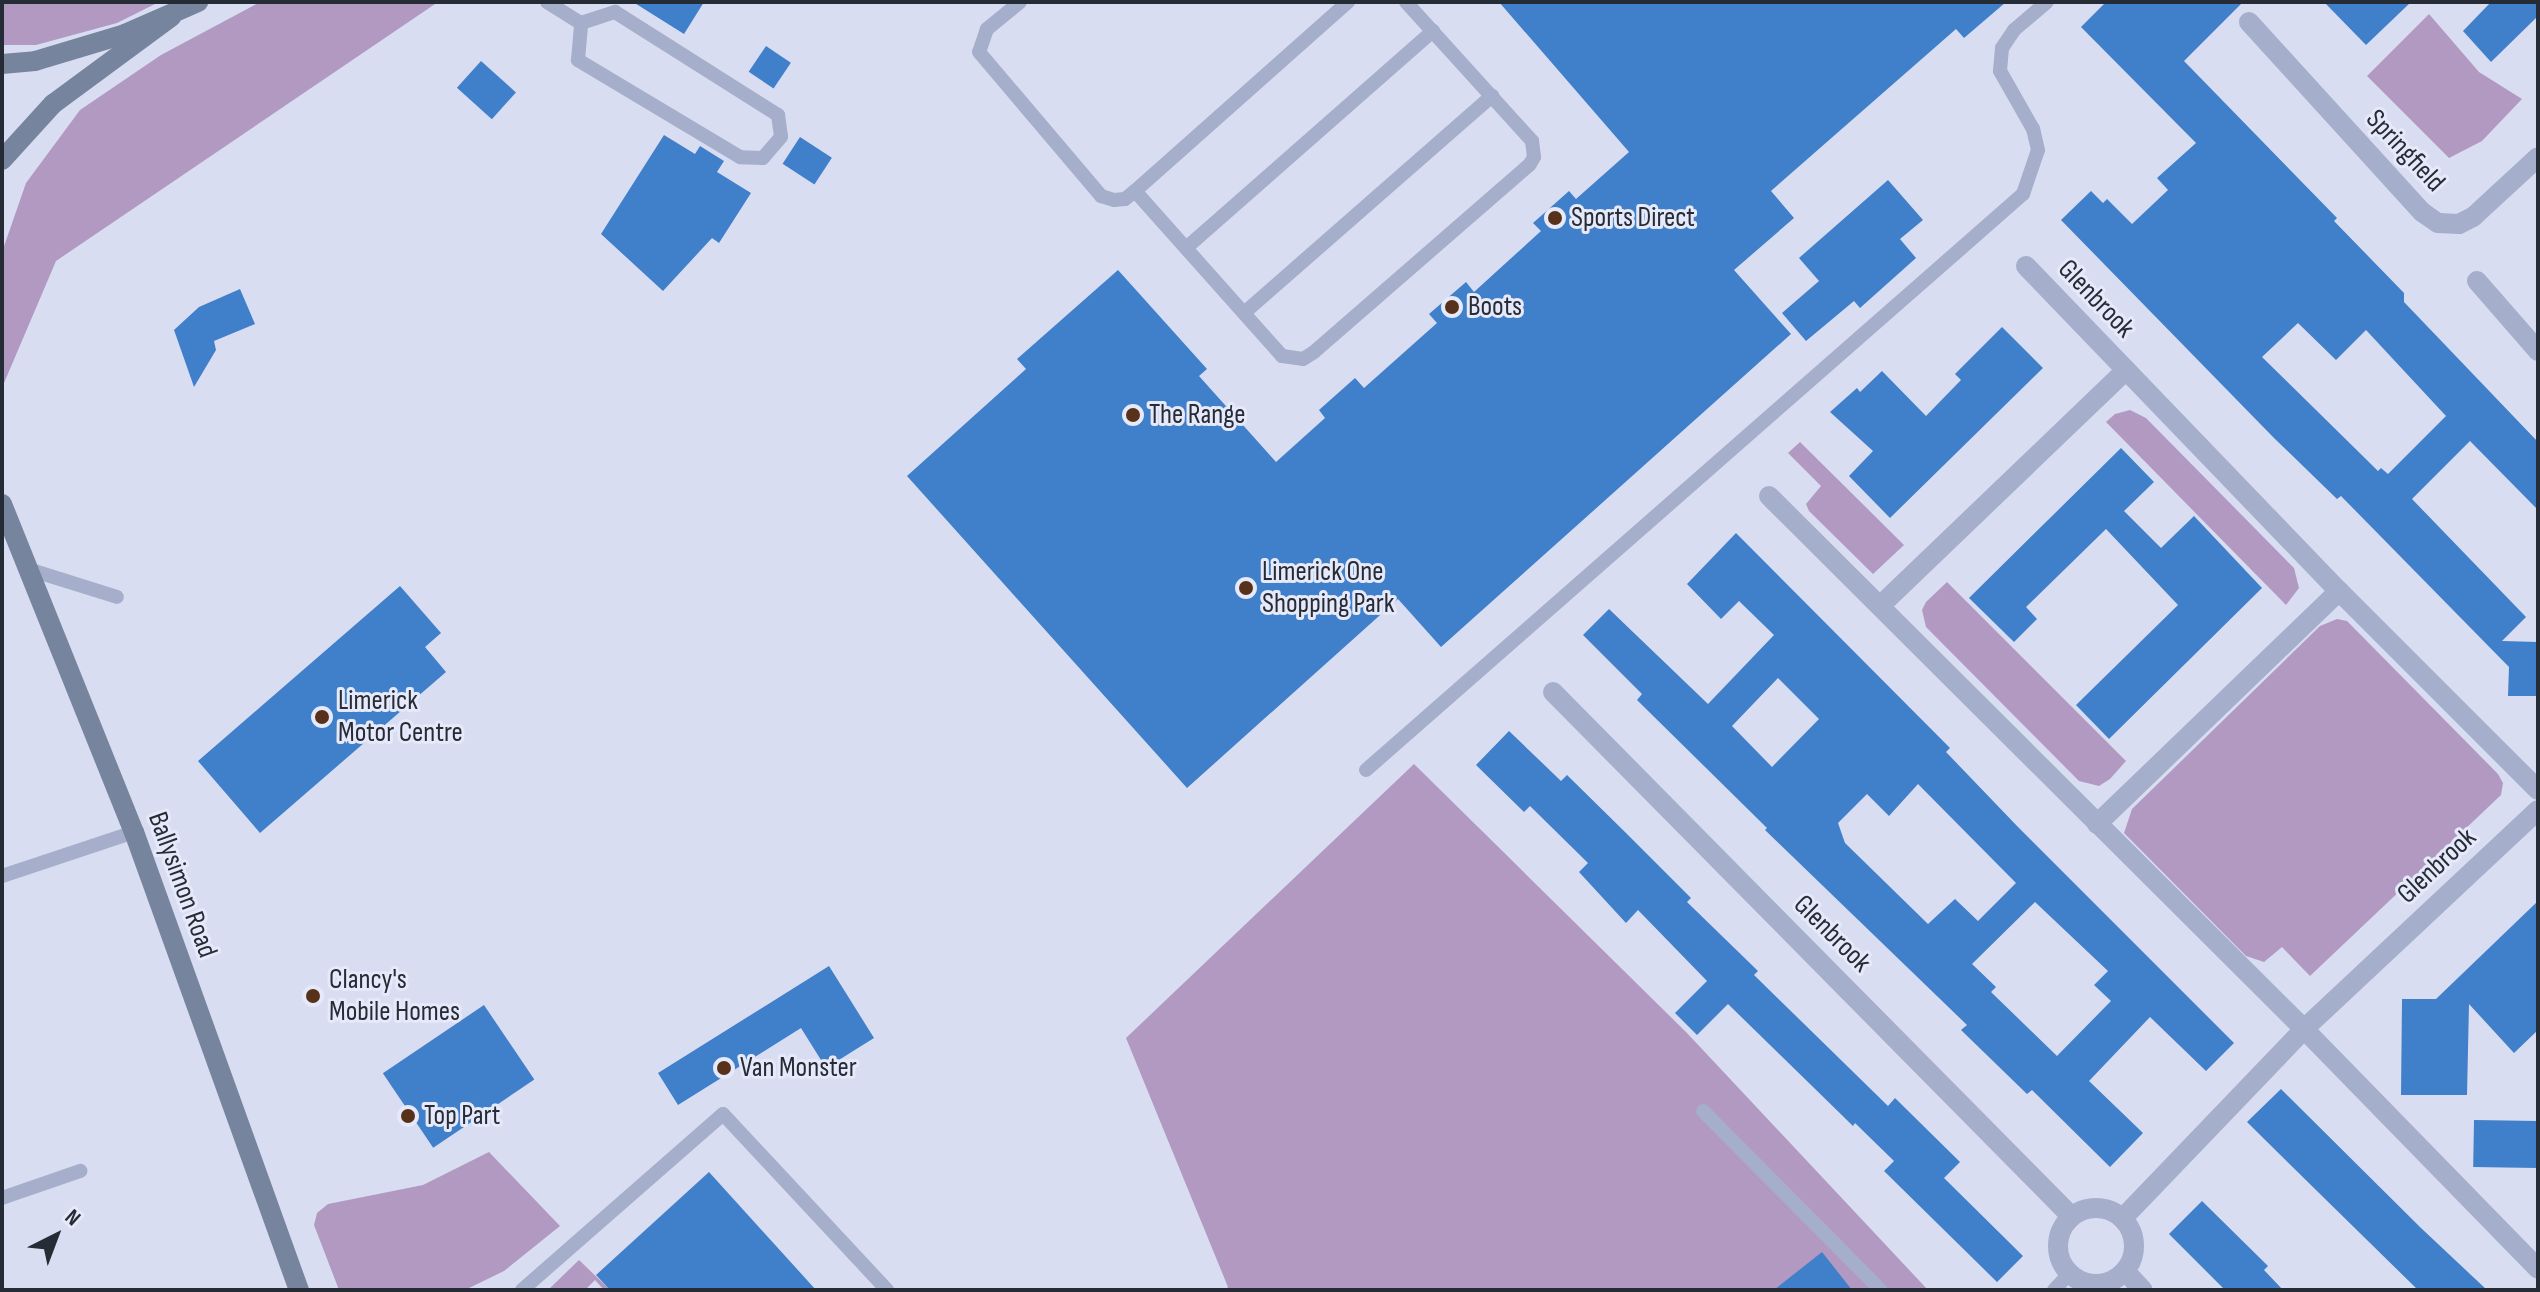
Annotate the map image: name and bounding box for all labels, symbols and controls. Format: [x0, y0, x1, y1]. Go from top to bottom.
street label: Springfield [2358, 103, 2452, 199]
place label: Sports Direct [1571, 201, 1695, 235]
marker: Sports Direct [1546, 209, 1564, 227]
street label: Glenbrook [2051, 253, 2141, 345]
place label: Boots [1468, 290, 1522, 324]
marker: Boots [1443, 298, 1461, 316]
place label: The Range [1149, 398, 1245, 432]
marker: The Range [1124, 406, 1142, 424]
place label: Limerick One Shopping Park [1262, 555, 1395, 621]
marker: Limerick One Shopping Park [1237, 579, 1255, 597]
place label: Limerick Motor Centre [338, 684, 463, 750]
marker: Limerick Motor Centre [313, 708, 331, 726]
street label: Ballysimon Road [140, 808, 224, 962]
street label: Glenbrook [2391, 821, 2483, 911]
street label: Glenbrook [1786, 888, 1878, 980]
place label: Clancy's Mobile Homes [329, 963, 460, 1029]
marker: Clancy's Mobile Homes [304, 987, 322, 1005]
place label: Van Monster [740, 1051, 857, 1085]
marker: Van Monster [715, 1059, 733, 1077]
place label: Top Part [424, 1099, 500, 1133]
marker: Top Part [399, 1107, 417, 1125]
north arrow [16, 1196, 96, 1276]
text: N [59, 1204, 86, 1232]

